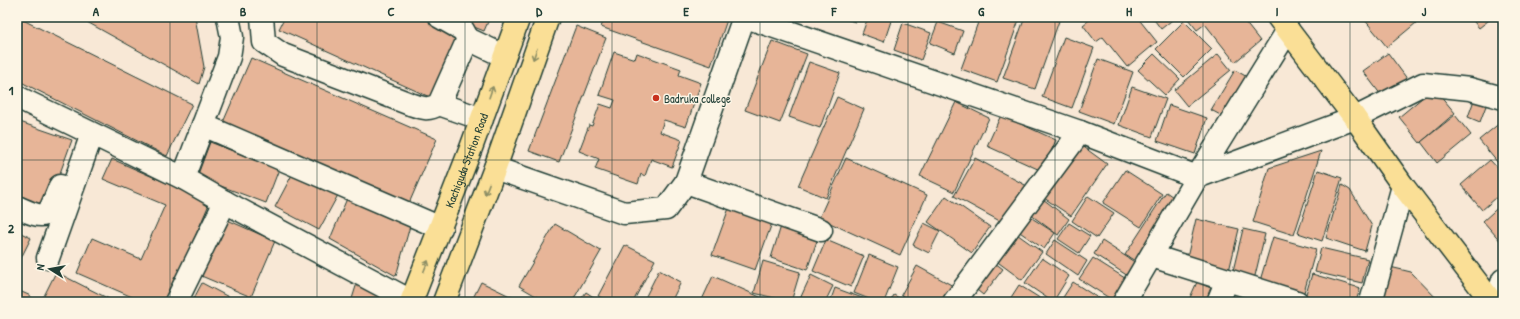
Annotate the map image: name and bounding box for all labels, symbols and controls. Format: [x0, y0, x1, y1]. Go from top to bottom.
text: A [93, 2, 100, 20]
text: B [240, 2, 247, 20]
text: C [387, 2, 395, 20]
text: D [536, 2, 543, 20]
text: E [683, 2, 689, 20]
text: F [831, 2, 838, 20]
text: G [978, 2, 985, 20]
text: H [1126, 2, 1132, 20]
text: I [1275, 2, 1279, 20]
text: J [1422, 2, 1427, 20]
one-way arrow [531, 47, 539, 59]
text: 1 [9, 81, 14, 99]
one-way arrow [488, 86, 496, 98]
place label: Badruka college [664, 90, 731, 107]
marker: Badruka college [651, 93, 661, 103]
street label: Kachiguda Station Road [440, 110, 492, 210]
one-way arrow [482, 183, 490, 195]
text: 2 [8, 219, 15, 237]
north arrow [30, 249, 70, 289]
one-way arrow [422, 260, 430, 272]
text: N [33, 263, 48, 271]

